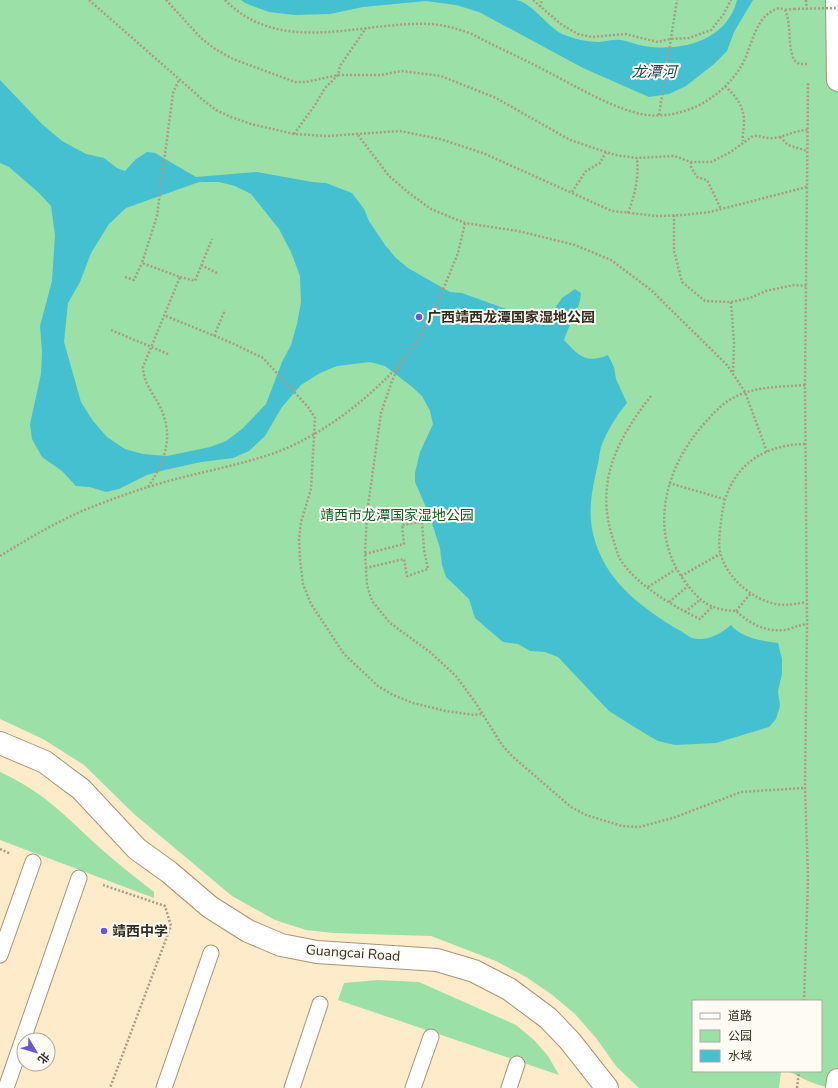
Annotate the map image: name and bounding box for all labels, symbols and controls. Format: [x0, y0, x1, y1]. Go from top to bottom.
water label: 龙潭河 [631, 62, 679, 82]
place label: 广西靖西龙潭国家湿地公园 [427, 308, 595, 327]
marker: 广西靖西龙潭国家湿地公园 [414, 312, 424, 322]
park label: 靖西市龙潭国家湿地公园 [320, 506, 474, 525]
place label: 靖西中学 [112, 922, 168, 941]
marker: 靖西中学 [99, 926, 109, 936]
street label: Guangcai Road [305, 940, 401, 966]
legend [692, 1000, 822, 1072]
text: 道路 [728, 1008, 752, 1024]
text: 公园 [728, 1028, 752, 1044]
north arrow [16, 1032, 56, 1072]
text: 水域 [728, 1048, 752, 1064]
text: 北 [34, 1049, 53, 1067]

